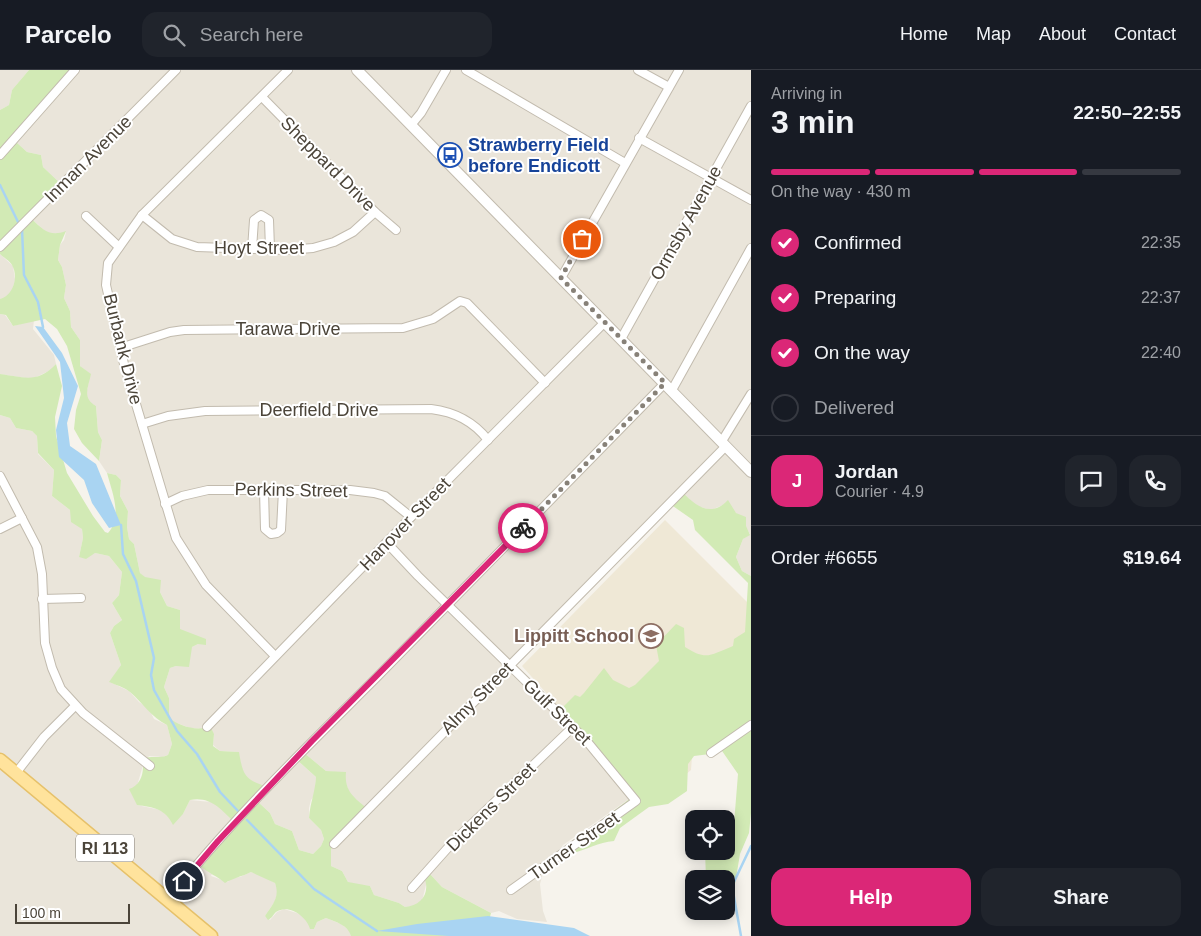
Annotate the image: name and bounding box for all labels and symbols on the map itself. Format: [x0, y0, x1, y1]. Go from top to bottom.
street label: Inman Avenue [40, 111, 136, 207]
street label: Sheppard Drive [277, 113, 379, 215]
place label: Strawberry Field before Endicott [468, 135, 609, 176]
bus stop icon: Strawberry Field before Endicott [437, 142, 463, 168]
street label: Ormsby Avenue [646, 162, 726, 284]
pin [561, 218, 603, 260]
street label: Hoyt Street [214, 238, 304, 258]
street label: Burbank Drive [100, 291, 146, 407]
street label: Tarawa Drive [235, 319, 341, 339]
street label: Deerfield Drive [259, 400, 379, 420]
street label: Hanover Street [356, 474, 454, 574]
street label: Perkins Street [234, 479, 348, 501]
courier [498, 503, 548, 553]
school or university icon: Lippitt School [638, 623, 664, 649]
place label: Lippitt School [514, 626, 634, 646]
street label: Almy Street [437, 658, 517, 738]
street label: Gulf Street [519, 675, 595, 749]
street label: Dickens Street [443, 759, 539, 855]
street label: Turner Street [525, 808, 623, 884]
road number: RI 113 [76, 834, 134, 861]
pin [163, 860, 205, 902]
scale bar [15, 901, 130, 924]

